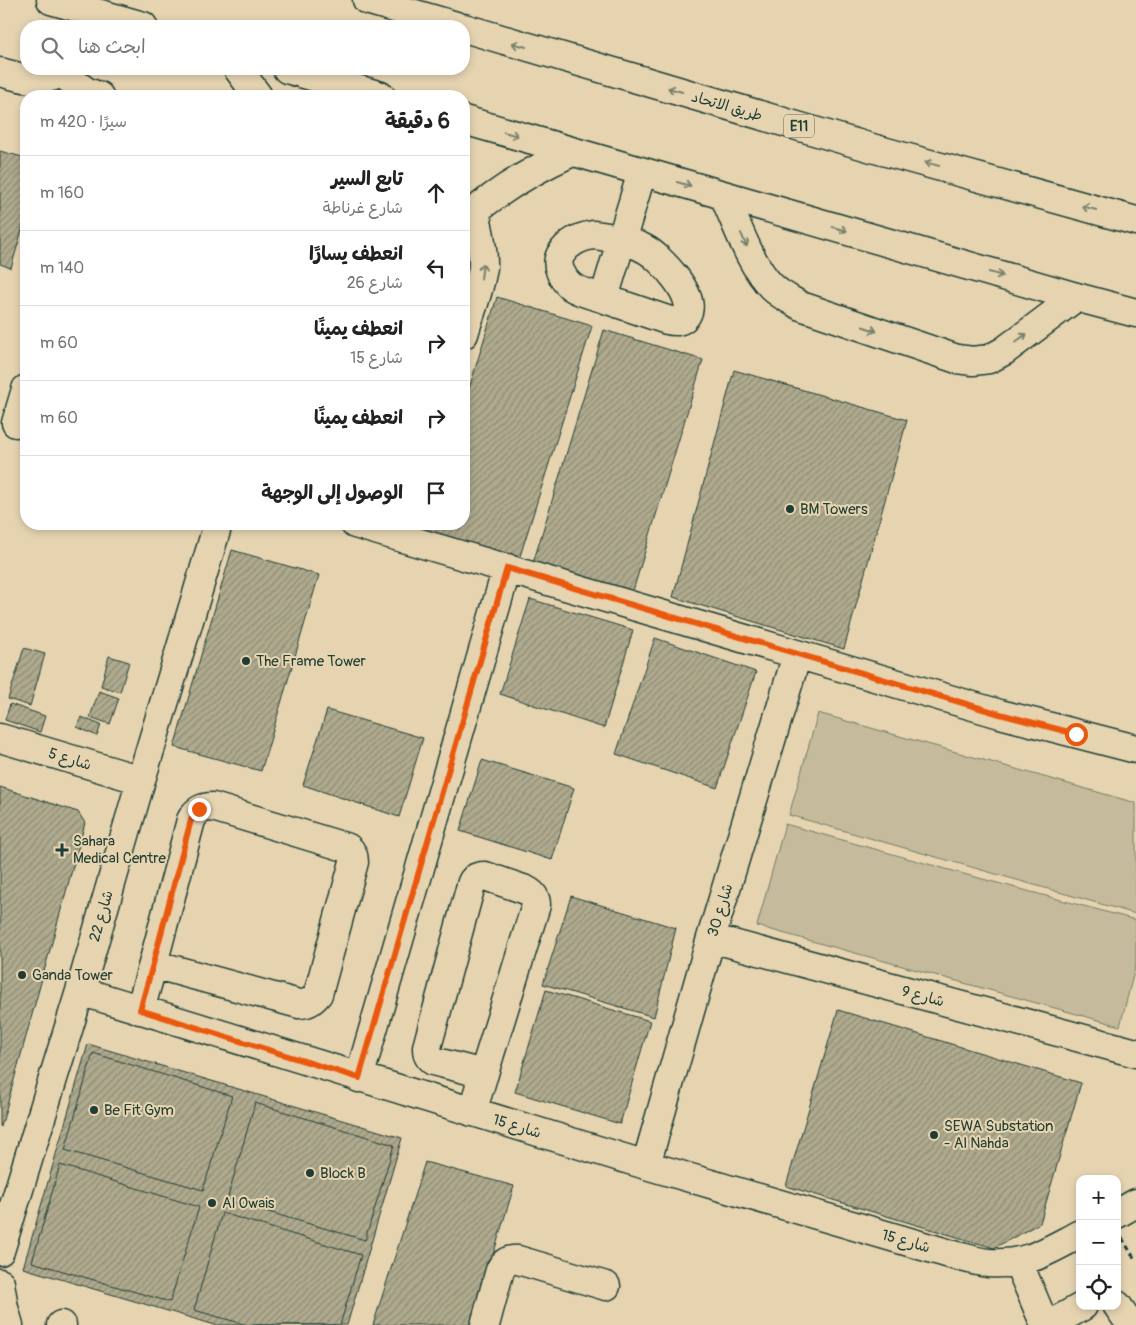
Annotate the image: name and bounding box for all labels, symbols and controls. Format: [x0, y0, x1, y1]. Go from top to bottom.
search box [20, 20, 470, 75]
icon: search [38, 34, 66, 62]
text: ابحث هنا [78, 35, 146, 59]
one-way arrow [512, 39, 528, 49]
one-way arrow [668, 85, 684, 95]
street label: طريق الاتحاد [689, 87, 765, 126]
text: 6 دقيقة [385, 108, 450, 135]
text: سيرًا · 420 m [40, 112, 127, 132]
road number: E11 [784, 114, 814, 138]
one-way arrow [502, 130, 518, 140]
one-way arrow [925, 159, 941, 169]
text: تابع السير [331, 167, 403, 191]
icon: ahead [422, 179, 450, 207]
one-way arrow [675, 179, 691, 189]
text: 160 m [40, 183, 84, 203]
text: شارع غرناطة [323, 198, 403, 218]
one-way arrow [1081, 202, 1097, 212]
one-way arrow [831, 225, 847, 234]
one-way arrow [740, 232, 749, 247]
text: انعطف يسارًا [309, 242, 403, 266]
icon: left [422, 254, 450, 282]
text: 140 m [40, 258, 84, 278]
one-way arrow [477, 263, 487, 279]
one-way arrow [987, 270, 1003, 279]
text: شارع 26 [347, 273, 403, 293]
text: انعطف يمينًا [314, 317, 403, 341]
one-way arrow [862, 325, 877, 334]
icon: right [422, 329, 450, 357]
text: 60 m [40, 333, 78, 353]
one-way arrow [1014, 333, 1028, 343]
text: شارع 15 [350, 348, 403, 368]
icon: right [422, 404, 450, 432]
text: انعطف يمينًا [314, 406, 403, 430]
text: 60 m [40, 408, 78, 428]
icon: arrive [422, 479, 450, 507]
text: الوصول إلى الوجهة [261, 481, 403, 505]
place label: BM Towers [800, 500, 868, 519]
marker: BM Towers [784, 503, 796, 515]
place label: The Frame Tower [256, 652, 366, 671]
marker: The Frame Tower [240, 655, 252, 667]
route start [1065, 723, 1088, 746]
street label: شارع 5 [46, 744, 94, 775]
route end [188, 798, 211, 821]
place label: Sahara Medical Centre [73, 832, 166, 868]
marker: Sahara Medical Centre [55, 843, 69, 857]
street label: شارع 30 [703, 881, 738, 939]
street label: شارع 22 [85, 888, 118, 944]
place label: Ganda Tower [32, 966, 114, 985]
marker: Ganda Tower [16, 969, 28, 981]
street label: شارع 9 [899, 982, 946, 1011]
place label: Be Fit Gym [104, 1101, 174, 1120]
marker: Be Fit Gym [88, 1104, 100, 1116]
street label: شارع 15 [490, 1110, 543, 1143]
place label: SEWA Substation - Al Nahda [944, 1117, 1054, 1153]
marker: SEWA Substation - Al Nahda [928, 1129, 940, 1141]
place label: Block B [320, 1164, 366, 1183]
marker: Block B [304, 1167, 316, 1179]
map controls [1076, 1175, 1121, 1310]
button: + [1076, 1175, 1121, 1220]
place label: Al Owais [222, 1194, 275, 1213]
marker: Al Owais [206, 1197, 218, 1209]
button: − [1076, 1220, 1121, 1265]
street label: شارع 15 [879, 1225, 932, 1257]
button: locate [1076, 1265, 1121, 1310]

